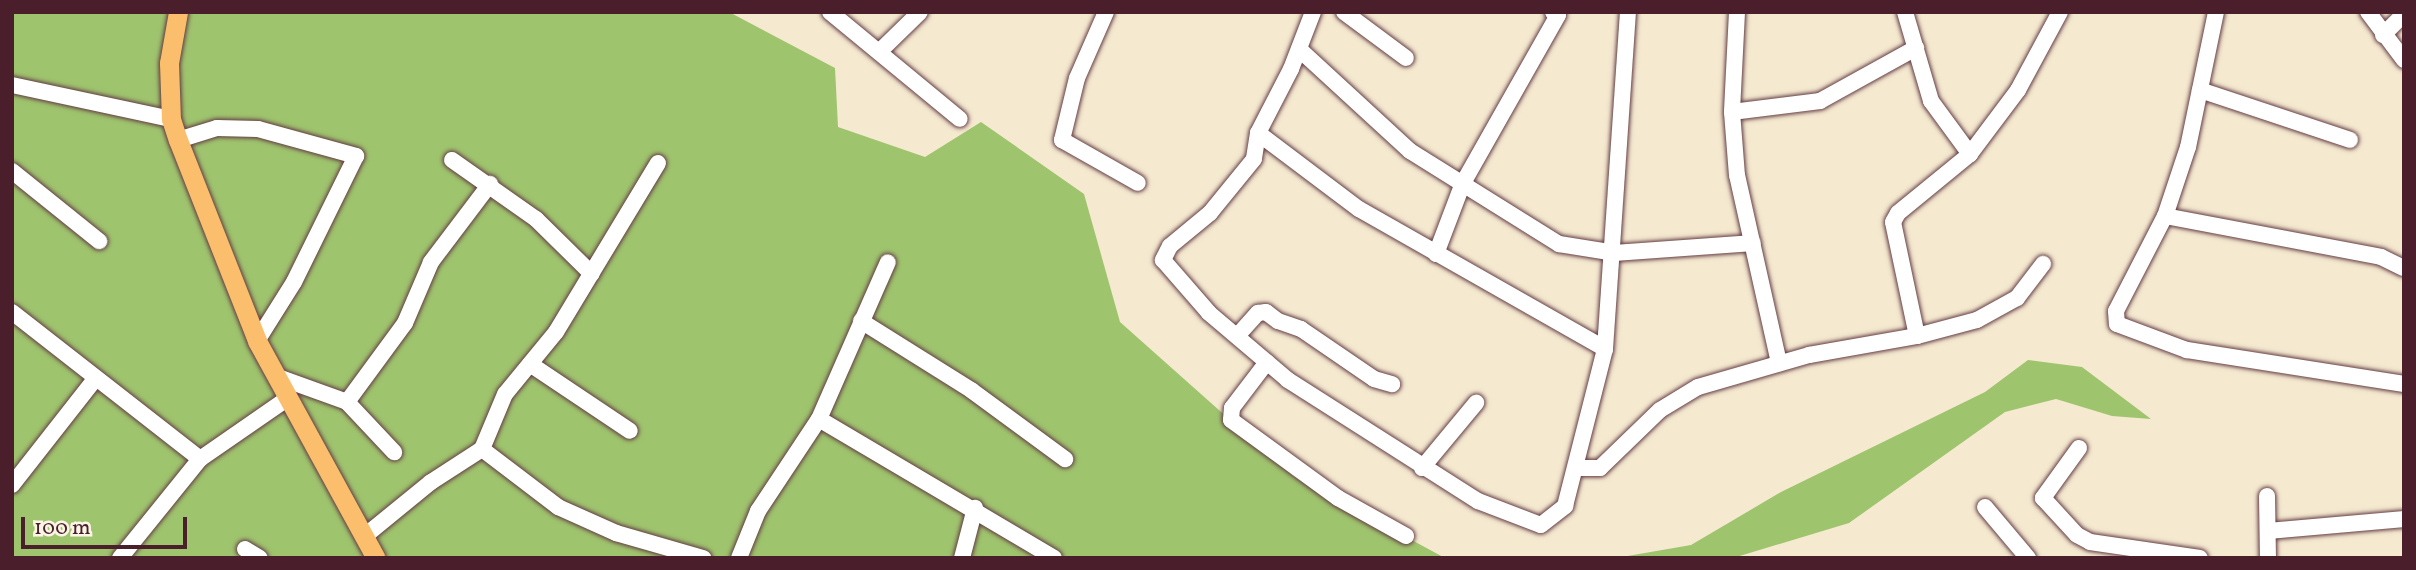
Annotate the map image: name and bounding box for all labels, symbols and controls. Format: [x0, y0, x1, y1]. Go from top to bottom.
scale bar [24, 504, 191, 548]
text: 100 m [34, 514, 91, 543]

